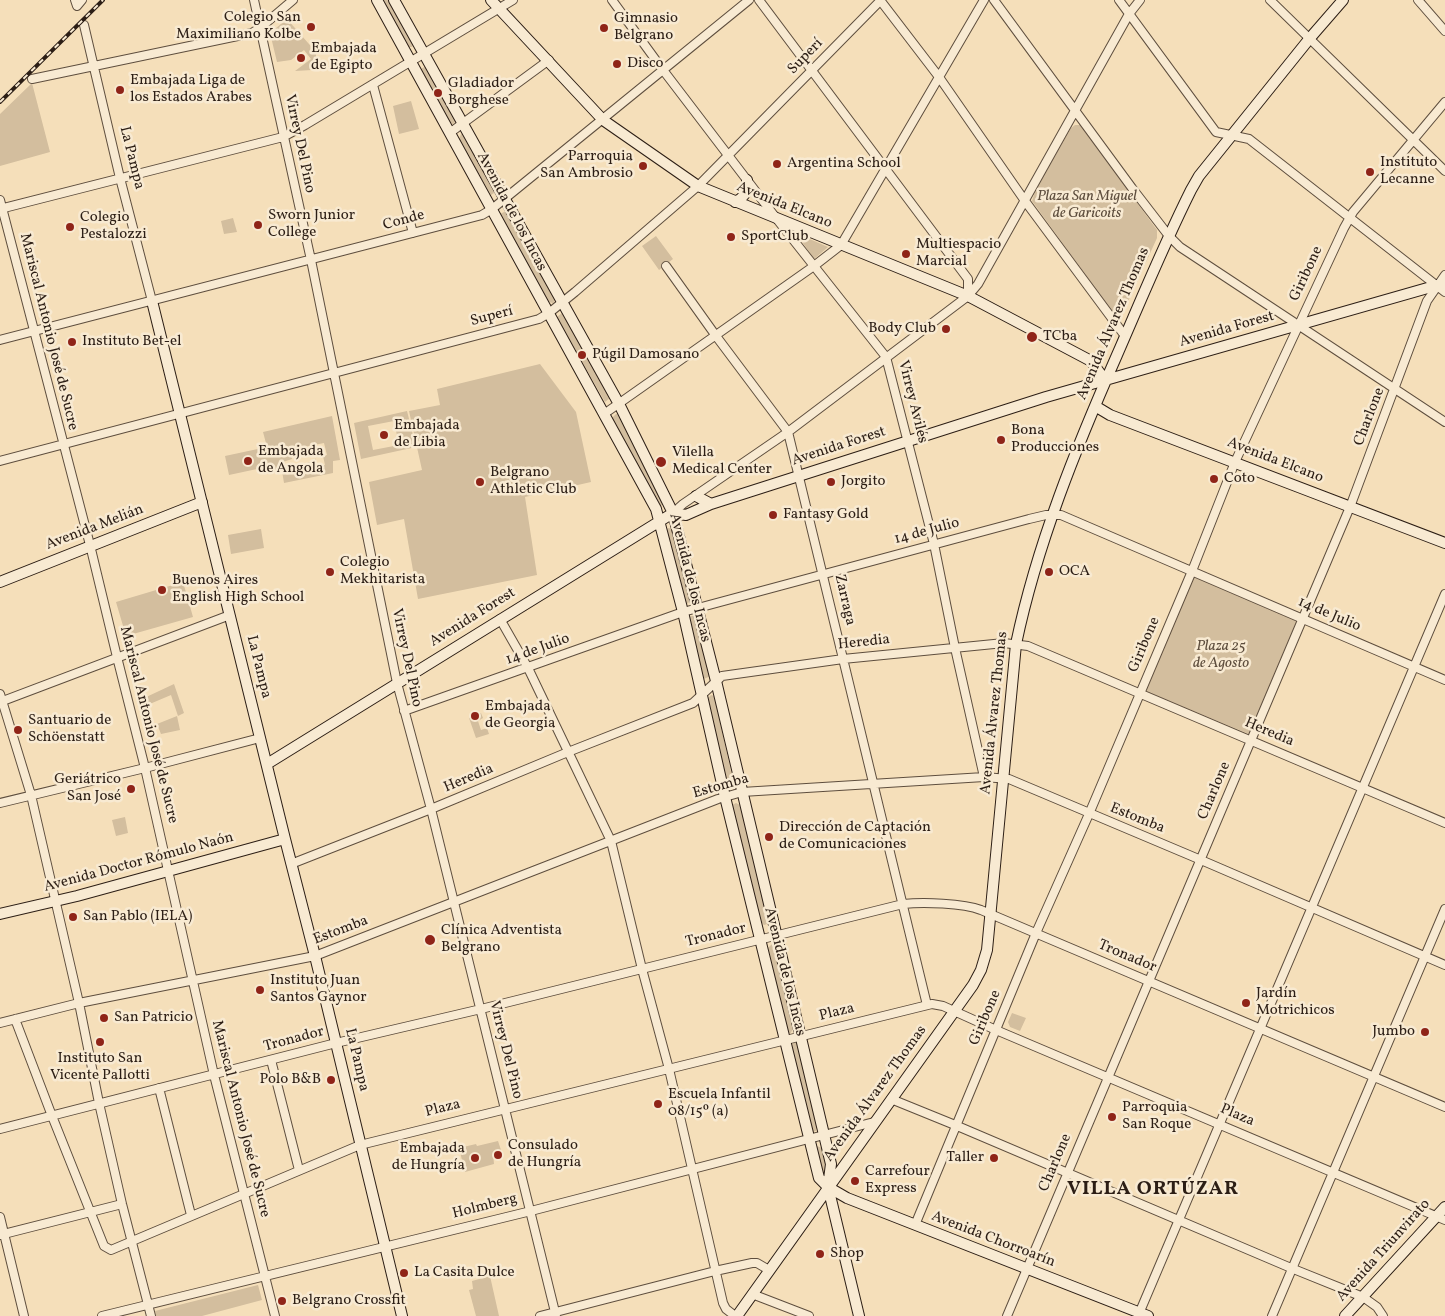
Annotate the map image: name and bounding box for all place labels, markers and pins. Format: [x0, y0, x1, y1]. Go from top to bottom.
place label: Colegio San Maximiliano Kolbe [176, 9, 301, 44]
place label: Gimnasio Belgrano [614, 10, 678, 45]
marker: Colegio San Maximiliano Kolbe [305, 21, 317, 33]
marker: Gimnasio Belgrano [598, 22, 610, 34]
place label: Embajada de Egipto [311, 40, 377, 75]
marker: Embajada de Egipto [295, 52, 307, 64]
place label: Disco [627, 55, 664, 73]
marker: Disco [611, 58, 623, 70]
place label: Embajada Liga de los Estados Arabes [130, 72, 252, 107]
place label: Gladiador Borghese [448, 75, 514, 110]
marker: Embajada Liga de los Estados Arabes [114, 84, 126, 96]
marker: Gladiador Borghese [432, 87, 444, 99]
place label: Parroquia San Ambrosio [540, 148, 633, 183]
place label: Instituto Lecanne [1380, 154, 1437, 189]
place label: Argentina School [787, 155, 901, 173]
marker: Argentina School [771, 158, 783, 170]
marker: Parroquia San Ambrosio [637, 160, 649, 172]
marker: Instituto Lecanne [1364, 166, 1376, 178]
place label: Sworn Junior College [268, 207, 355, 242]
place label: Colegio Pestalozzi [80, 209, 147, 244]
marker: Sworn Junior College [252, 219, 264, 231]
marker: Colegio Pestalozzi [64, 221, 76, 233]
place label: SportClub [741, 228, 808, 246]
marker: SportClub [725, 231, 737, 243]
place label: Multiespacio Marcial [916, 236, 1001, 271]
marker: Multiespacio Marcial [900, 248, 912, 260]
place label: Body Club [868, 320, 936, 338]
marker: Body Club [940, 323, 952, 335]
place label: TCba [1043, 328, 1077, 346]
marker: TCba [1025, 330, 1039, 344]
place label: Instituto Bet-el [82, 333, 182, 351]
marker: Instituto Bet-el [66, 336, 78, 348]
place label: Púgil Damosano [592, 346, 699, 364]
marker: Púgil Damosano [576, 349, 588, 361]
place label: Embajada de Libia [394, 417, 460, 452]
place label: Bona Producciones [1011, 422, 1099, 457]
marker: Embajada de Libia [378, 429, 390, 441]
marker: Bona Producciones [995, 434, 1007, 446]
place label: Embajada de Angola [258, 443, 324, 478]
place label: Vilella Medical Center [672, 444, 772, 479]
marker: Embajada de Angola [242, 455, 254, 467]
marker: Vilella Medical Center [654, 455, 668, 469]
place label: Belgrano Athletic Club [490, 464, 577, 499]
place label: Coto [1224, 470, 1255, 488]
place label: Jorgito [841, 473, 885, 491]
marker: Coto [1208, 473, 1220, 485]
marker: Belgrano Athletic Club [474, 476, 486, 488]
marker: Jorgito [825, 476, 837, 488]
place label: Fantasy Gold [783, 506, 869, 524]
marker: Fantasy Gold [767, 509, 779, 521]
place label: Colegio Mekhitarista [340, 554, 425, 589]
place label: OCA [1059, 563, 1090, 581]
marker: Colegio Mekhitarista [324, 566, 336, 578]
marker: OCA [1043, 566, 1055, 578]
place label: Buenos Aires English High School [172, 572, 304, 607]
marker: Buenos Aires English High School [156, 584, 168, 596]
place label: Embajada de Georgia [485, 698, 556, 733]
marker: Embajada de Georgia [469, 710, 481, 722]
place label: Santuario de Schöenstatt [28, 712, 111, 747]
marker: Santuario de Schöenstatt [12, 724, 24, 736]
place label: Geriátrico San José [54, 771, 121, 806]
marker: Geriátrico San José [125, 783, 137, 795]
place label: Dirección de Captación de Comunicaciones [779, 819, 931, 854]
marker: Dirección de Captación de Comunicaciones [763, 831, 775, 843]
place label: San Pablo (IELA) [83, 908, 192, 926]
marker: San Pablo (IELA) [67, 911, 79, 923]
place label: Clínica Adventista Belgrano [441, 922, 562, 957]
marker: Clínica Adventista Belgrano [423, 933, 437, 947]
place label: Instituto Juan Santos Gaynor [270, 972, 367, 1007]
marker: Instituto Juan Santos Gaynor [254, 984, 266, 996]
place label: Jardín Motrichicos [1256, 985, 1335, 1020]
marker: Jardín Motrichicos [1240, 997, 1252, 1009]
place label: San Patricio [114, 1009, 193, 1027]
marker: San Patricio [98, 1012, 110, 1024]
place label: Jumbo [1372, 1023, 1415, 1041]
marker: Jumbo [1419, 1026, 1431, 1038]
marker: Instituto San Vicente Pallotti [94, 1036, 106, 1048]
place label: Instituto San Vicente Pallotti [50, 1050, 150, 1085]
place label: Polo B&B [259, 1071, 321, 1089]
marker: Polo B&B [325, 1074, 337, 1086]
place label: Escuela Infantil 08/15º (a) [668, 1086, 771, 1121]
marker: Escuela Infantil 08/15º (a) [652, 1098, 664, 1110]
place label: Parroquia San Roque [1122, 1099, 1191, 1134]
marker: Parroquia San Roque [1106, 1111, 1118, 1123]
place label: Consulado de Hungría [508, 1137, 581, 1172]
place label: Embajada de Hungría [392, 1140, 465, 1175]
marker: Consulado de Hungría [492, 1149, 504, 1161]
place label: Taller [946, 1149, 984, 1167]
marker: Embajada de Hungría [469, 1152, 481, 1164]
marker: Taller [988, 1152, 1000, 1164]
place label: Carrefour Express [865, 1163, 930, 1198]
marker: Carrefour Express [849, 1175, 861, 1187]
place label: Shop [830, 1245, 864, 1263]
marker: Shop [814, 1248, 826, 1260]
place label: La Casita Dulce [414, 1264, 515, 1282]
marker: La Casita Dulce [398, 1267, 410, 1279]
place label: Belgrano Crossfit [292, 1292, 406, 1310]
marker: Belgrano Crossfit [276, 1295, 288, 1307]

